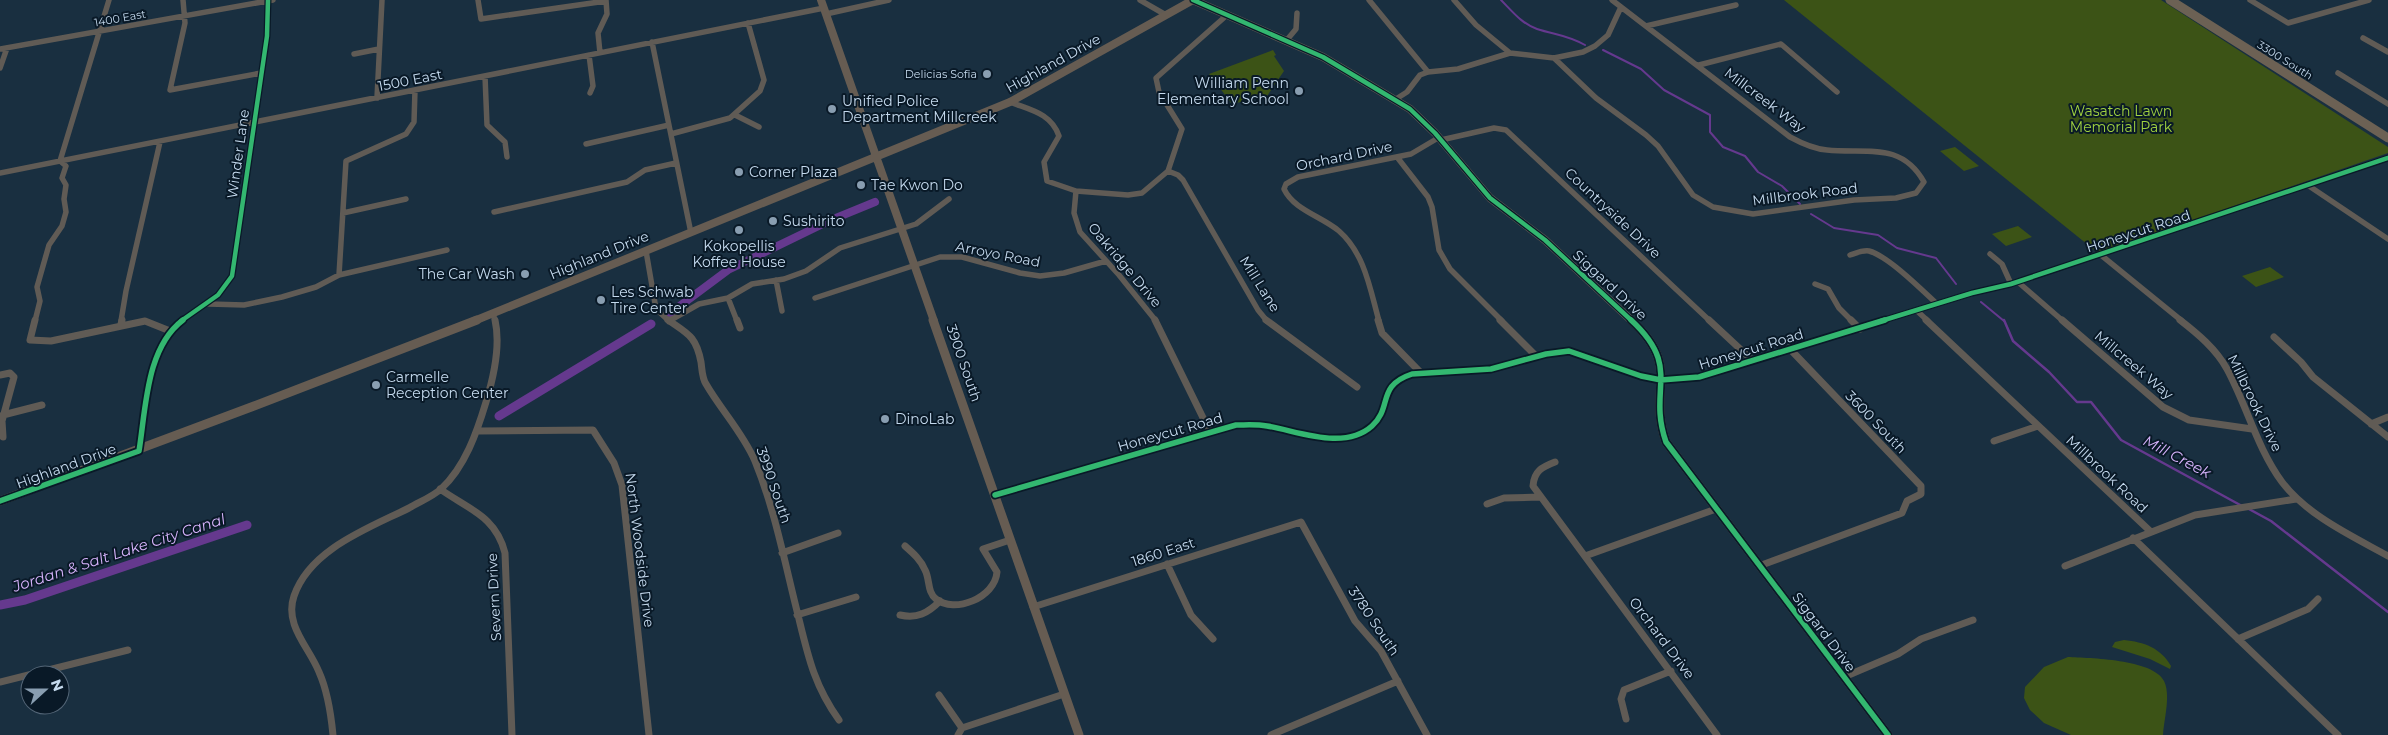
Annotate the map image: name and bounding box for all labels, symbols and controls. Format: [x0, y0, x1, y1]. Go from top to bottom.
street label: 1400 East [93, 6, 147, 29]
street label: Highland Drive [1002, 30, 1104, 96]
street label: 3300 South [2255, 37, 2315, 83]
street label: Millcreek Way [1721, 64, 1810, 137]
street label: 1500 East [376, 65, 444, 95]
place label: Delicias Sofia [905, 67, 977, 81]
marker: Delicias Sofia [981, 68, 993, 80]
place label: William Penn Elementary School [1157, 74, 1289, 108]
marker: William Penn Elementary School [1293, 85, 1305, 97]
place label: Unified Police Department Millcreek [842, 92, 997, 126]
park label: Wasatch Lawn Memorial Park [2070, 102, 2173, 136]
marker: Unified Police Department Millcreek [826, 103, 838, 115]
street label: Winder Lane [223, 108, 253, 200]
street label: Orchard Drive [1294, 137, 1394, 175]
place label: Corner Plaza [749, 163, 838, 181]
street label: Countryside Drive [1561, 164, 1665, 262]
marker: Corner Plaza [733, 166, 745, 178]
place label: Tae Kwon Do [871, 176, 963, 194]
marker: Tae Kwon Do [855, 179, 867, 191]
street label: Millbrook Road [1751, 179, 1859, 209]
street label: Honeycut Road [2084, 206, 2192, 256]
place label: Sushirito [783, 212, 845, 230]
marker: Sushirito [767, 215, 779, 227]
street label: Oakridge Drive [1084, 219, 1166, 311]
marker: Kokopellis Koffee House [733, 224, 745, 236]
street label: Highland Drive [547, 227, 651, 283]
place label: Kokopellis Koffee House [692, 237, 786, 271]
street label: Arroyo Road [954, 237, 1042, 271]
street label: Siggard Drive [1569, 246, 1651, 324]
street label: Mill Lane [1236, 253, 1284, 315]
place label: The Car Wash [419, 265, 515, 283]
marker: The Car Wash [519, 268, 531, 280]
place label: Les Schwab Tire Center [611, 283, 694, 317]
marker: Les Schwab Tire Center [595, 294, 607, 306]
street label: 3900 South [942, 322, 986, 404]
street label: Honeycut Road [1696, 325, 1806, 373]
street label: Millcreek Way [2091, 327, 2177, 403]
street label: Millbrook Drive [2224, 351, 2286, 455]
place label: Carmelle Reception Center [386, 368, 509, 402]
marker: Carmelle Reception Center [370, 379, 382, 391]
street label: 3600 South [1842, 387, 1910, 457]
street label: Honeycut Road [1115, 408, 1225, 456]
place label: DinoLab [895, 410, 955, 428]
marker: DinoLab [879, 413, 891, 425]
street label: Millbrook Road [2062, 431, 2152, 517]
water label: Mill Creek [2140, 431, 2215, 483]
street label: Highland Drive [13, 439, 119, 493]
street label: 3990 South [752, 444, 796, 526]
street label: North Woodside Drive [622, 472, 658, 628]
water label: Jordan & Salt Lake City Canal [9, 509, 227, 596]
street label: 1860 East [1129, 533, 1197, 571]
street label: Severn Drive [483, 553, 505, 641]
street label: 3780 South [1344, 583, 1404, 659]
street label: Siggard Drive [1788, 589, 1860, 675]
street label: Orchard Drive [1625, 593, 1699, 683]
north arrow [20, 665, 70, 715]
text: N [47, 677, 68, 694]

